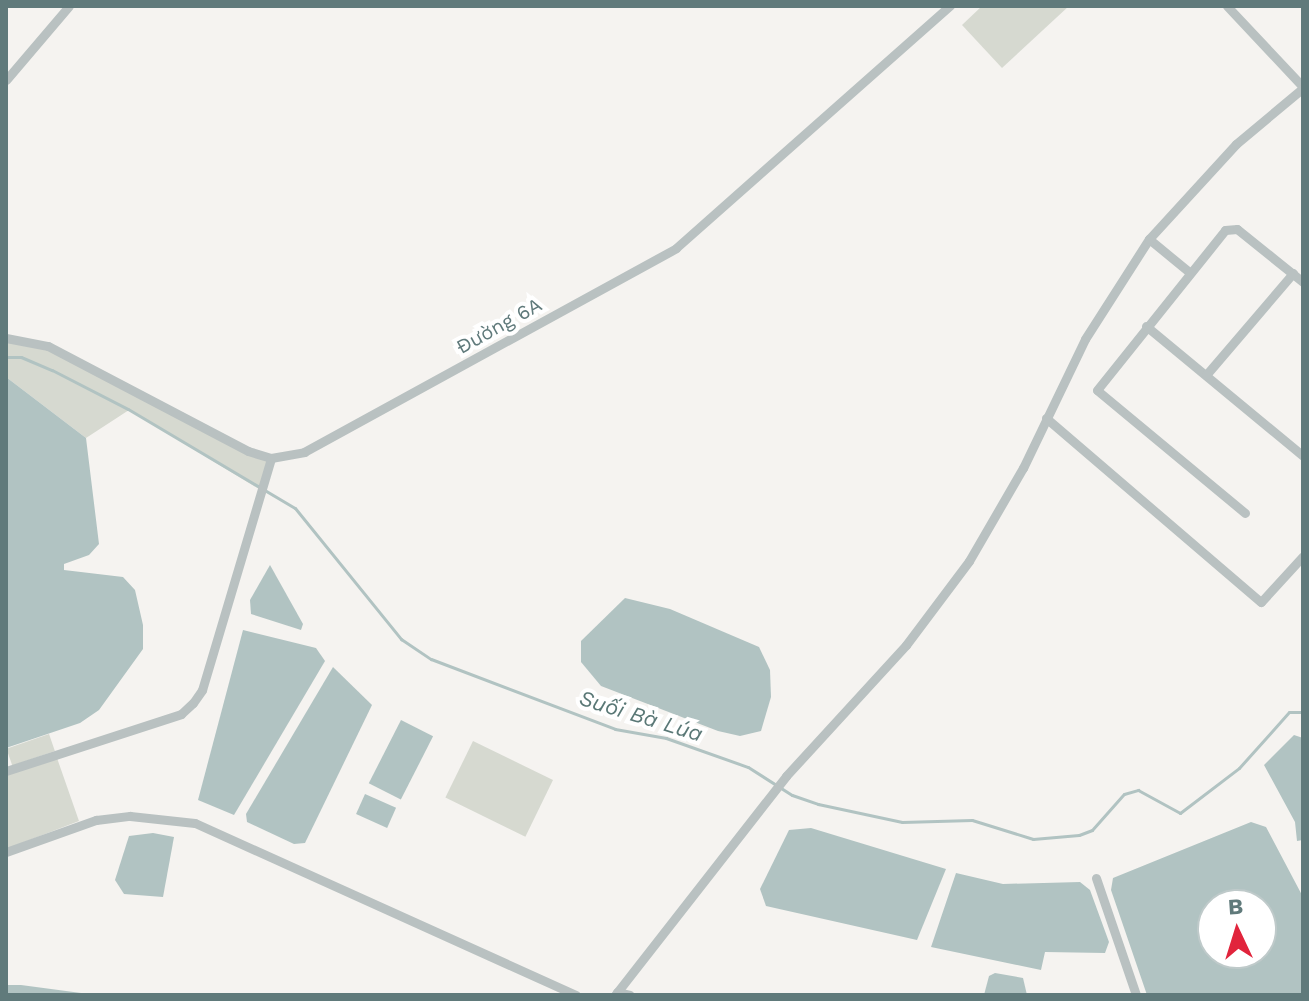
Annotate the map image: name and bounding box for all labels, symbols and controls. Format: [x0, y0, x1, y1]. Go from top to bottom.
street label: Đường 6A [452, 293, 546, 359]
water label: Suối Bà Lúa [576, 685, 706, 747]
north arrow [1197, 889, 1277, 969]
text: B [1227, 894, 1244, 920]

